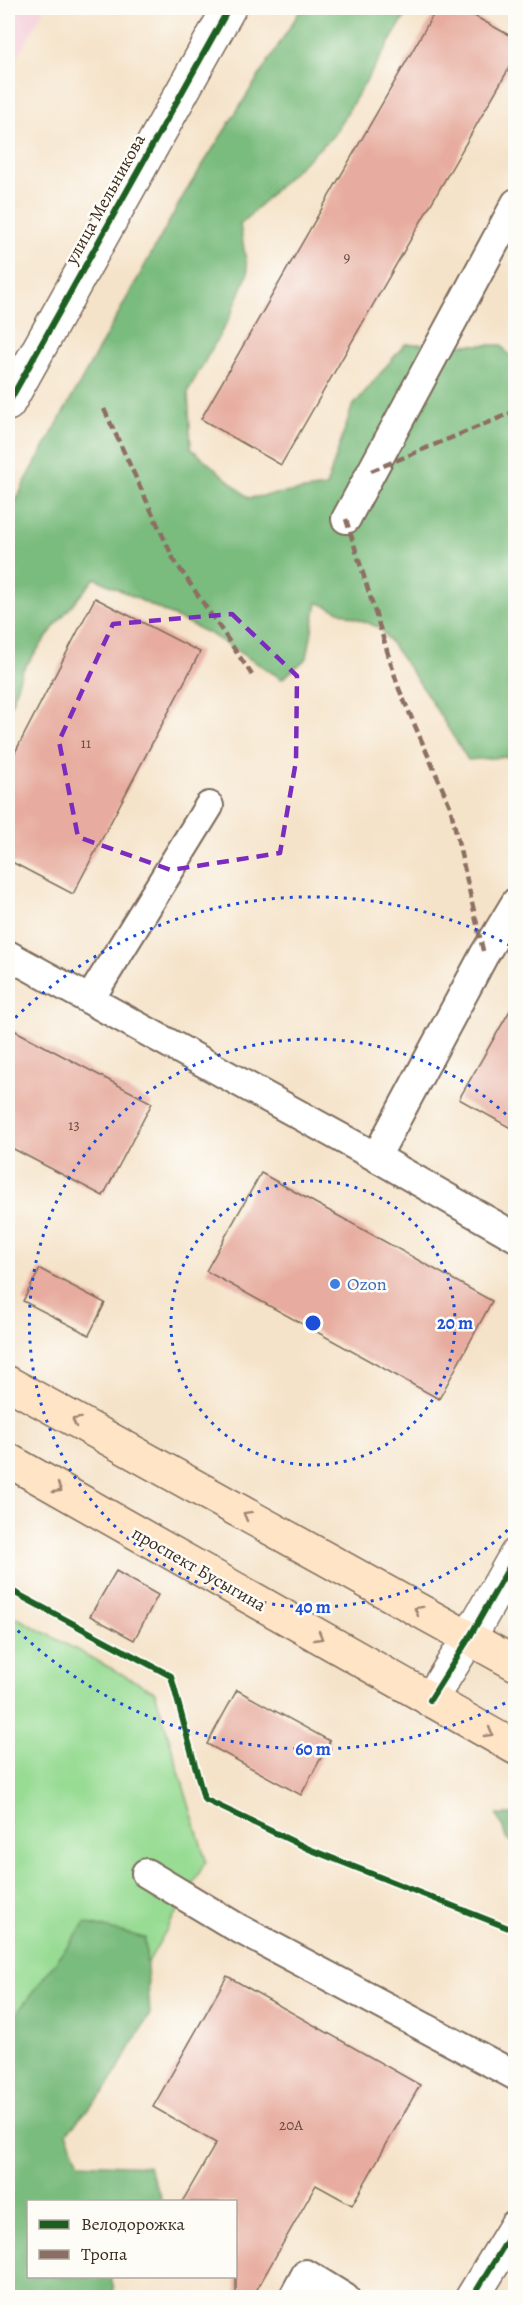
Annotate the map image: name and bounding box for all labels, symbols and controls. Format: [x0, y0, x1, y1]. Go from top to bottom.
street label: улица Мельникова [59, 129, 151, 269]
house number: 9 [344, 247, 351, 267]
house number: 11 [81, 733, 91, 753]
house number: 13 [68, 1115, 80, 1135]
place label: Ozon [347, 1272, 387, 1296]
marker: Ozon [328, 1277, 342, 1291]
text: 20 m [437, 1311, 473, 1335]
centre of rings [303, 1313, 323, 1333]
one-way arrow [72, 1417, 83, 1428]
one-way arrow [52, 1481, 62, 1493]
one-way arrow [243, 1511, 253, 1523]
street label: проспект Бусыгина [128, 1521, 271, 1618]
text: 40 m [295, 1595, 331, 1619]
one-way arrow [414, 1606, 424, 1617]
one-way arrow [313, 1630, 323, 1641]
one-way arrow [483, 1726, 493, 1737]
text: 60 m [295, 1737, 331, 1761]
house number: 20А [279, 2115, 303, 2135]
legend [27, 2200, 237, 2278]
text: Велодорожка [81, 2212, 186, 2236]
text: Тропа [81, 2242, 128, 2266]

